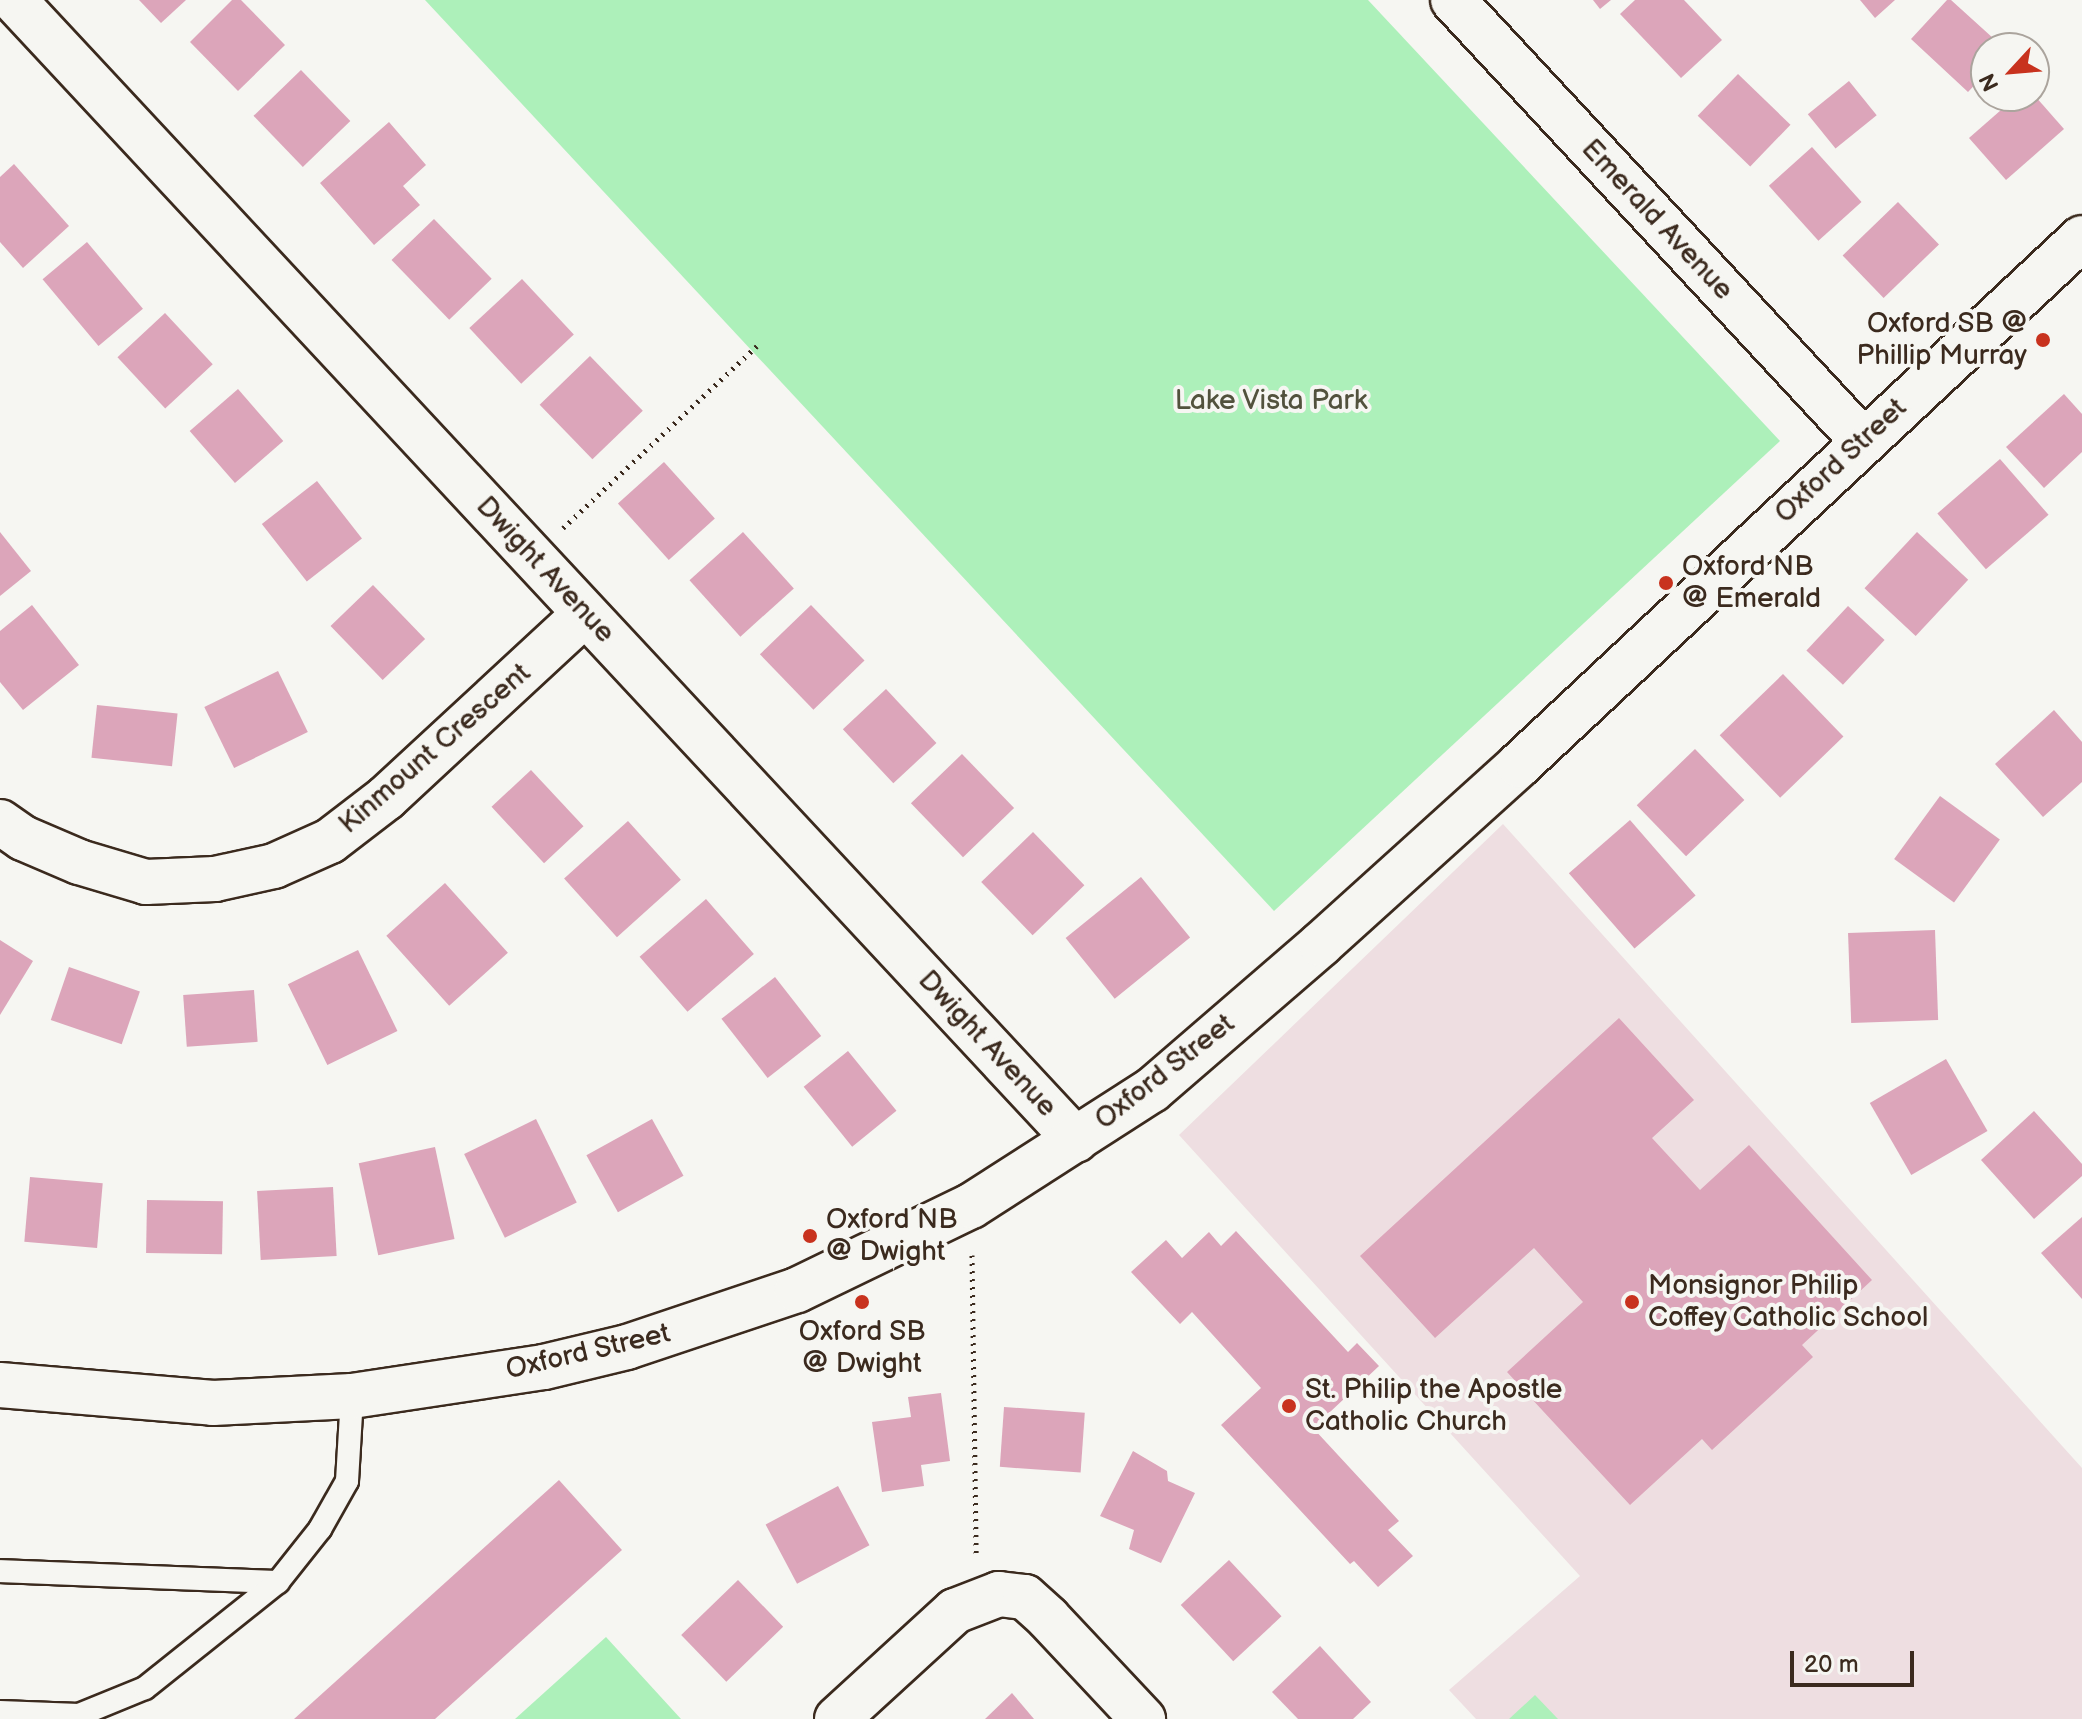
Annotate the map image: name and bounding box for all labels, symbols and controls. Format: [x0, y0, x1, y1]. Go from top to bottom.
north arrow [1970, 32, 2050, 112]
text: N [1974, 69, 2006, 95]
street label: Emerald Avenue [1574, 133, 1740, 307]
place label: Oxford SB @ Phillip Murray [1857, 307, 2027, 373]
marker: Oxford SB @ Phillip Murray [2034, 331, 2052, 349]
park label: Lake Vista Park [1174, 384, 1368, 418]
street label: Oxford Street [1768, 391, 1914, 531]
street label: Dwight Avenue [469, 490, 621, 650]
place label: Oxford NB @ Emerald [1682, 550, 1821, 616]
marker: Oxford NB @ Emerald [1657, 574, 1675, 592]
street label: Kinmount Crescent [332, 657, 538, 841]
street label: Dwight Avenue [911, 964, 1063, 1124]
street label: Oxford Street [1088, 1007, 1242, 1137]
place label: Oxford NB @ Dwight [826, 1203, 957, 1269]
marker: Oxford NB @ Dwight [801, 1227, 819, 1245]
place label: Monsignor Philip Coffey Catholic School [1648, 1269, 1931, 1335]
marker: Oxford SB @ Dwight [853, 1293, 871, 1311]
marker: Monsignor Philip Coffey Catholic School [1623, 1293, 1641, 1311]
place label: Oxford SB @ Dwight [798, 1315, 926, 1381]
street label: Oxford Street [502, 1317, 674, 1387]
place label: St. Philip the Apostle Catholic Church [1305, 1373, 1562, 1439]
marker: St. Philip the Apostle Catholic Church [1280, 1397, 1298, 1415]
scale bar [1794, 1635, 1918, 1685]
text: 20 m [1804, 1650, 1859, 1679]

